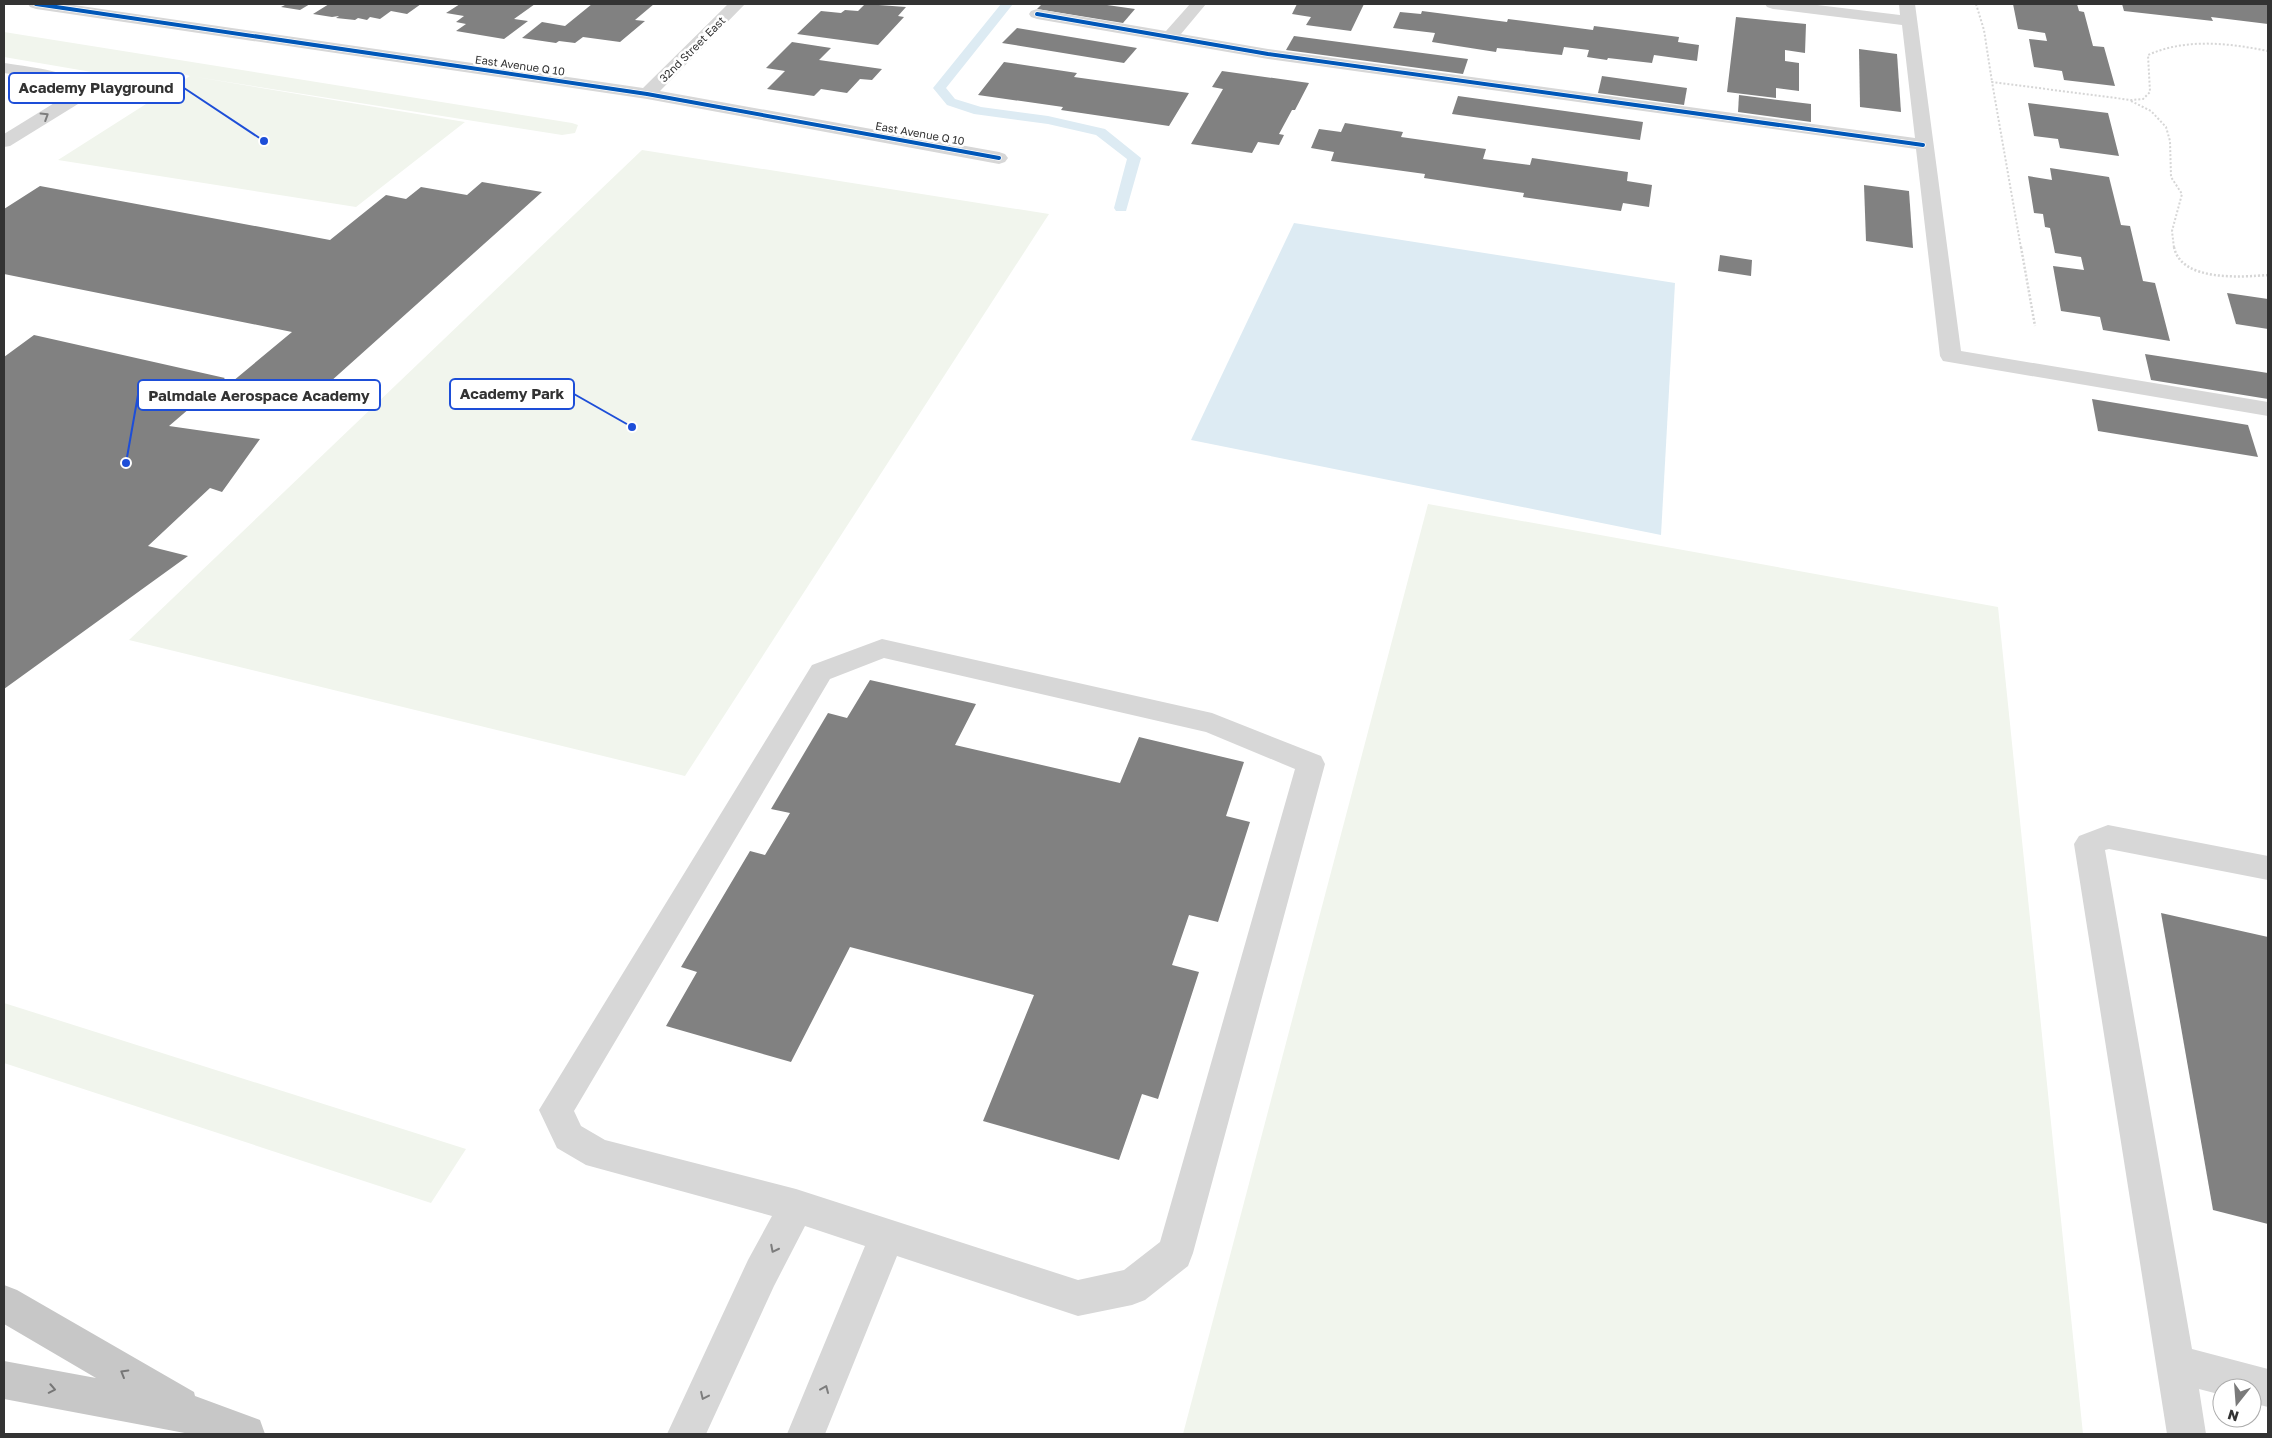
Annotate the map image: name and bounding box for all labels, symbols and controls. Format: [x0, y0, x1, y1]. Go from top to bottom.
street label: 32nd Street East [656, 13, 728, 85]
street label: East Avenue Q 10 [474, 52, 566, 78]
callout: Academy Playground [9, 73, 184, 103]
text: Academy Playground [19, 78, 173, 96]
one-way arrow [40, 113, 49, 122]
street label: East Avenue Q 10 [874, 119, 966, 147]
callout: Academy Park [450, 379, 574, 409]
callout: Palmdale Aerospace Academy [138, 380, 380, 410]
text: Academy Park [460, 384, 565, 402]
text: Palmdale Aerospace Academy [148, 386, 370, 404]
one-way arrow [770, 1244, 780, 1253]
one-way arrow [121, 1370, 130, 1380]
north arrow [2212, 1378, 2262, 1428]
one-way arrow [47, 1383, 56, 1393]
one-way arrow [819, 1385, 829, 1394]
one-way arrow [700, 1391, 710, 1400]
text: N [2225, 1406, 2241, 1426]

